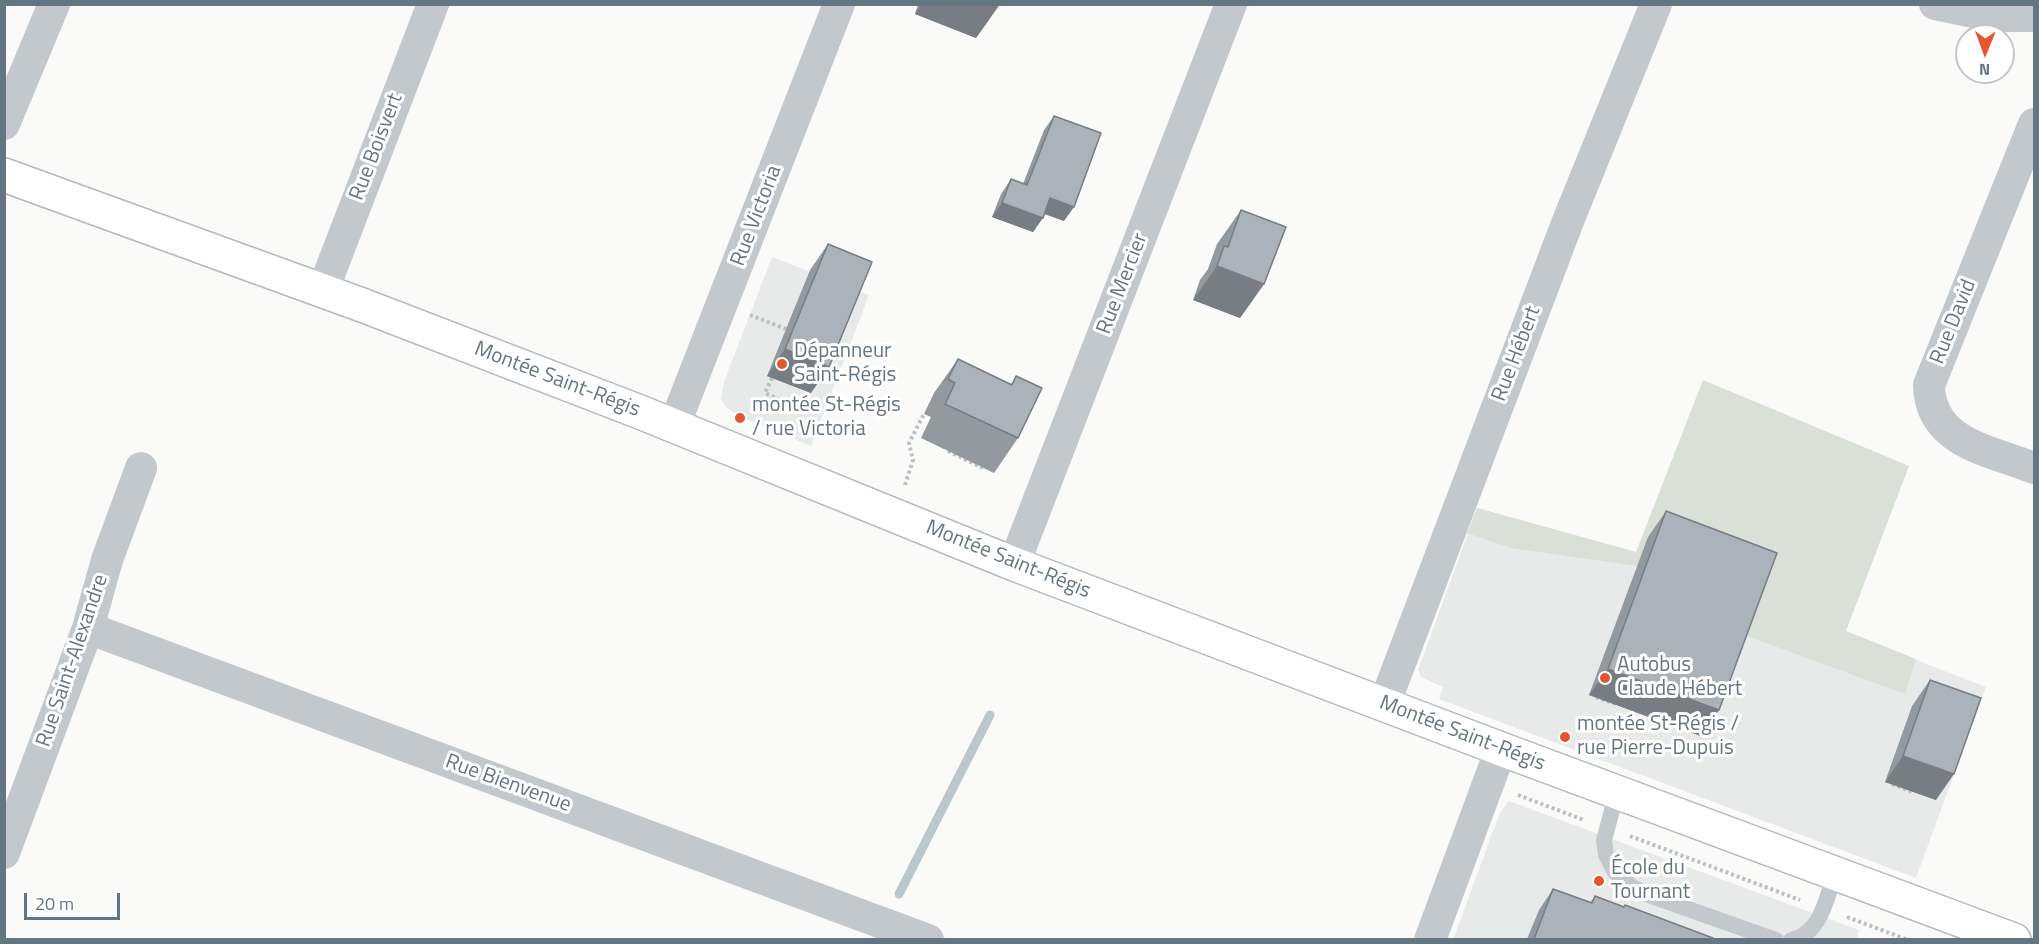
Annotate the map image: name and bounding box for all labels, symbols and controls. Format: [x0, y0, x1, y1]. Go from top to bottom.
north arrow [1955, 24, 2015, 84]
text: N [1979, 58, 1990, 82]
street label: Rue Boisvert [345, 90, 409, 204]
street label: Rue Victoria [726, 162, 788, 270]
street label: Rue Mercier [1092, 230, 1154, 338]
street label: Rue David [1926, 276, 1982, 368]
street label: Rue Hébert [1487, 303, 1547, 405]
street label: Montée Saint-Régis [471, 337, 643, 423]
place label: Dépanneur Saint-Régis [794, 339, 896, 389]
marker: Dépanneur Saint-Régis [775, 357, 789, 371]
place label: montée St-Régis / rue Victoria [752, 393, 901, 443]
marker: montée St-Régis / rue Victoria [733, 411, 747, 425]
street label: Montée Saint-Régis [922, 515, 1094, 605]
street label: Rue Saint-Alexandre [32, 571, 114, 751]
place label: Autobus Claude Hébert [1617, 653, 1742, 703]
marker: Autobus Claude Hébert [1598, 671, 1612, 685]
street label: Montée Saint-Régis [1376, 691, 1548, 777]
place label: montée St-Régis / rue Pierre-Dupuis [1577, 712, 1739, 762]
marker: montée St-Régis / rue Pierre-Dupuis [1558, 730, 1572, 744]
street label: Rue Bienvenue [442, 750, 574, 818]
place label: École du Tournant [1611, 856, 1690, 906]
marker: École du Tournant [1592, 874, 1606, 888]
scale bar [27, 881, 123, 919]
text: 20 m [35, 890, 74, 917]

